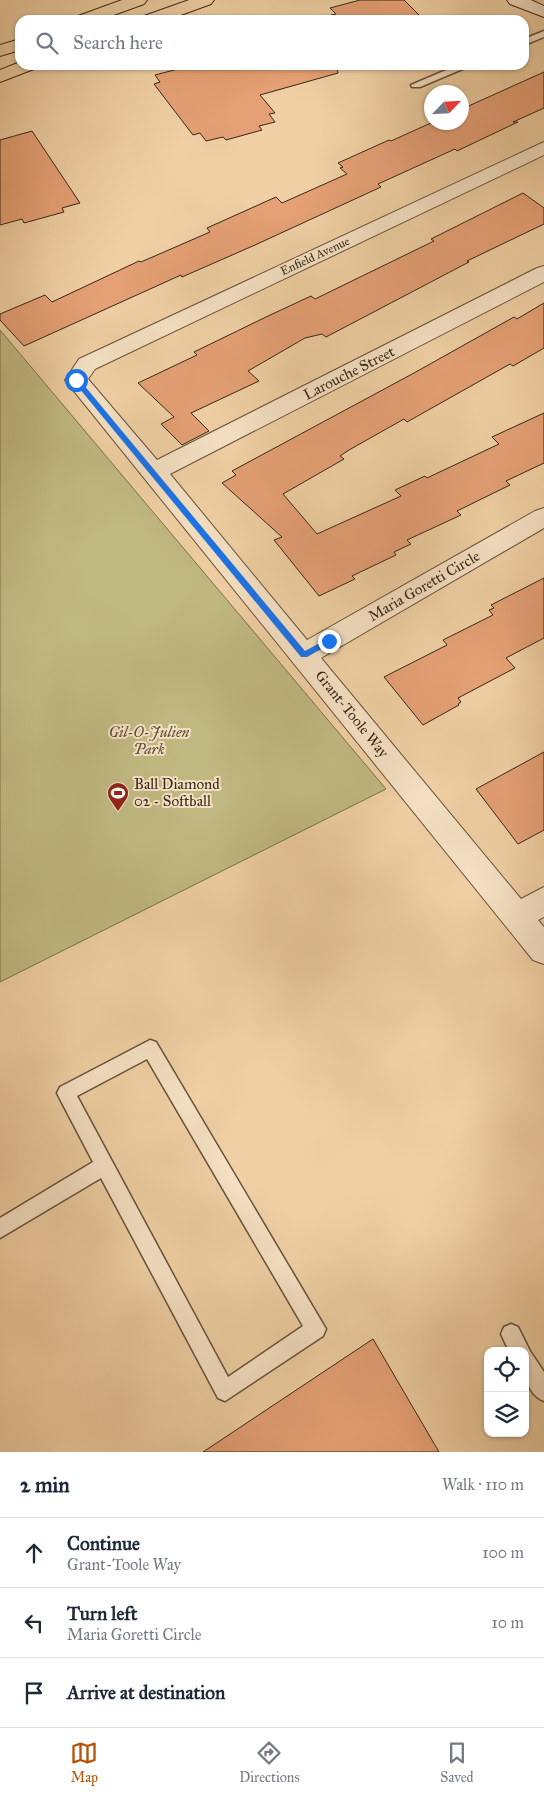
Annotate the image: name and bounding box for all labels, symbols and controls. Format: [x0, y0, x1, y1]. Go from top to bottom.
search box [15, 15, 529, 70]
icon: search [33, 29, 61, 57]
text: Search here [73, 31, 163, 54]
north arrow [424, 85, 469, 130]
street label: Enfield Avenue [278, 234, 352, 278]
street label: Larouche Street [300, 342, 398, 404]
route start [65, 369, 88, 392]
street label: Maria Goretti Circle [365, 547, 483, 625]
route end [318, 630, 341, 653]
street label: Grant-Toole Way [311, 667, 393, 762]
park label: Gil-O-Julien Park [109, 723, 189, 758]
place label: Ball Diamond 02 - Softball [134, 775, 220, 810]
sports icon: Ball Diamond 02 - Softball [106, 781, 130, 812]
map controls [484, 1347, 529, 1437]
button: locate [484, 1347, 529, 1392]
button: layers [484, 1392, 529, 1437]
text: 2 min [20, 1472, 70, 1498]
text: Walk · 110 m [442, 1475, 524, 1494]
text: Continue [67, 1532, 140, 1555]
icon: ahead [20, 1539, 48, 1567]
text: 100 m [482, 1543, 524, 1562]
text: Grant-Toole Way [67, 1555, 181, 1574]
text: Turn left [67, 1602, 137, 1625]
icon: left [20, 1609, 48, 1637]
text: 10 m [492, 1613, 524, 1632]
text: Maria Goretti Circle [67, 1625, 201, 1644]
icon: arrive [20, 1679, 48, 1707]
text: Arrive at destination [67, 1681, 225, 1704]
tab: Map [70, 1739, 98, 1786]
tab: Directions [239, 1739, 300, 1786]
tab: Saved [440, 1739, 474, 1786]

